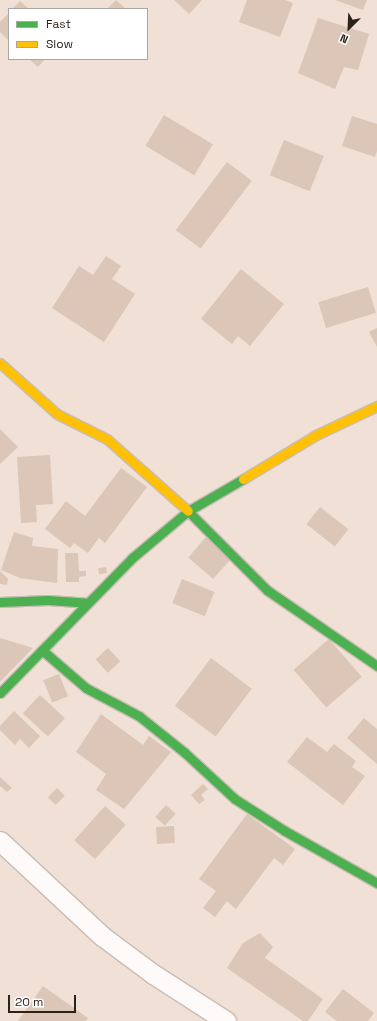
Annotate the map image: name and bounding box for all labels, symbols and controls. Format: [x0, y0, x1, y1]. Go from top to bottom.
legend [8, 8, 148, 60]
north arrow [329, 8, 369, 48]
text: Fast [46, 16, 71, 32]
text: N [338, 31, 350, 47]
text: Slow [46, 36, 73, 52]
scale bar [10, 987, 78, 1013]
text: 20 m [15, 994, 43, 1010]

